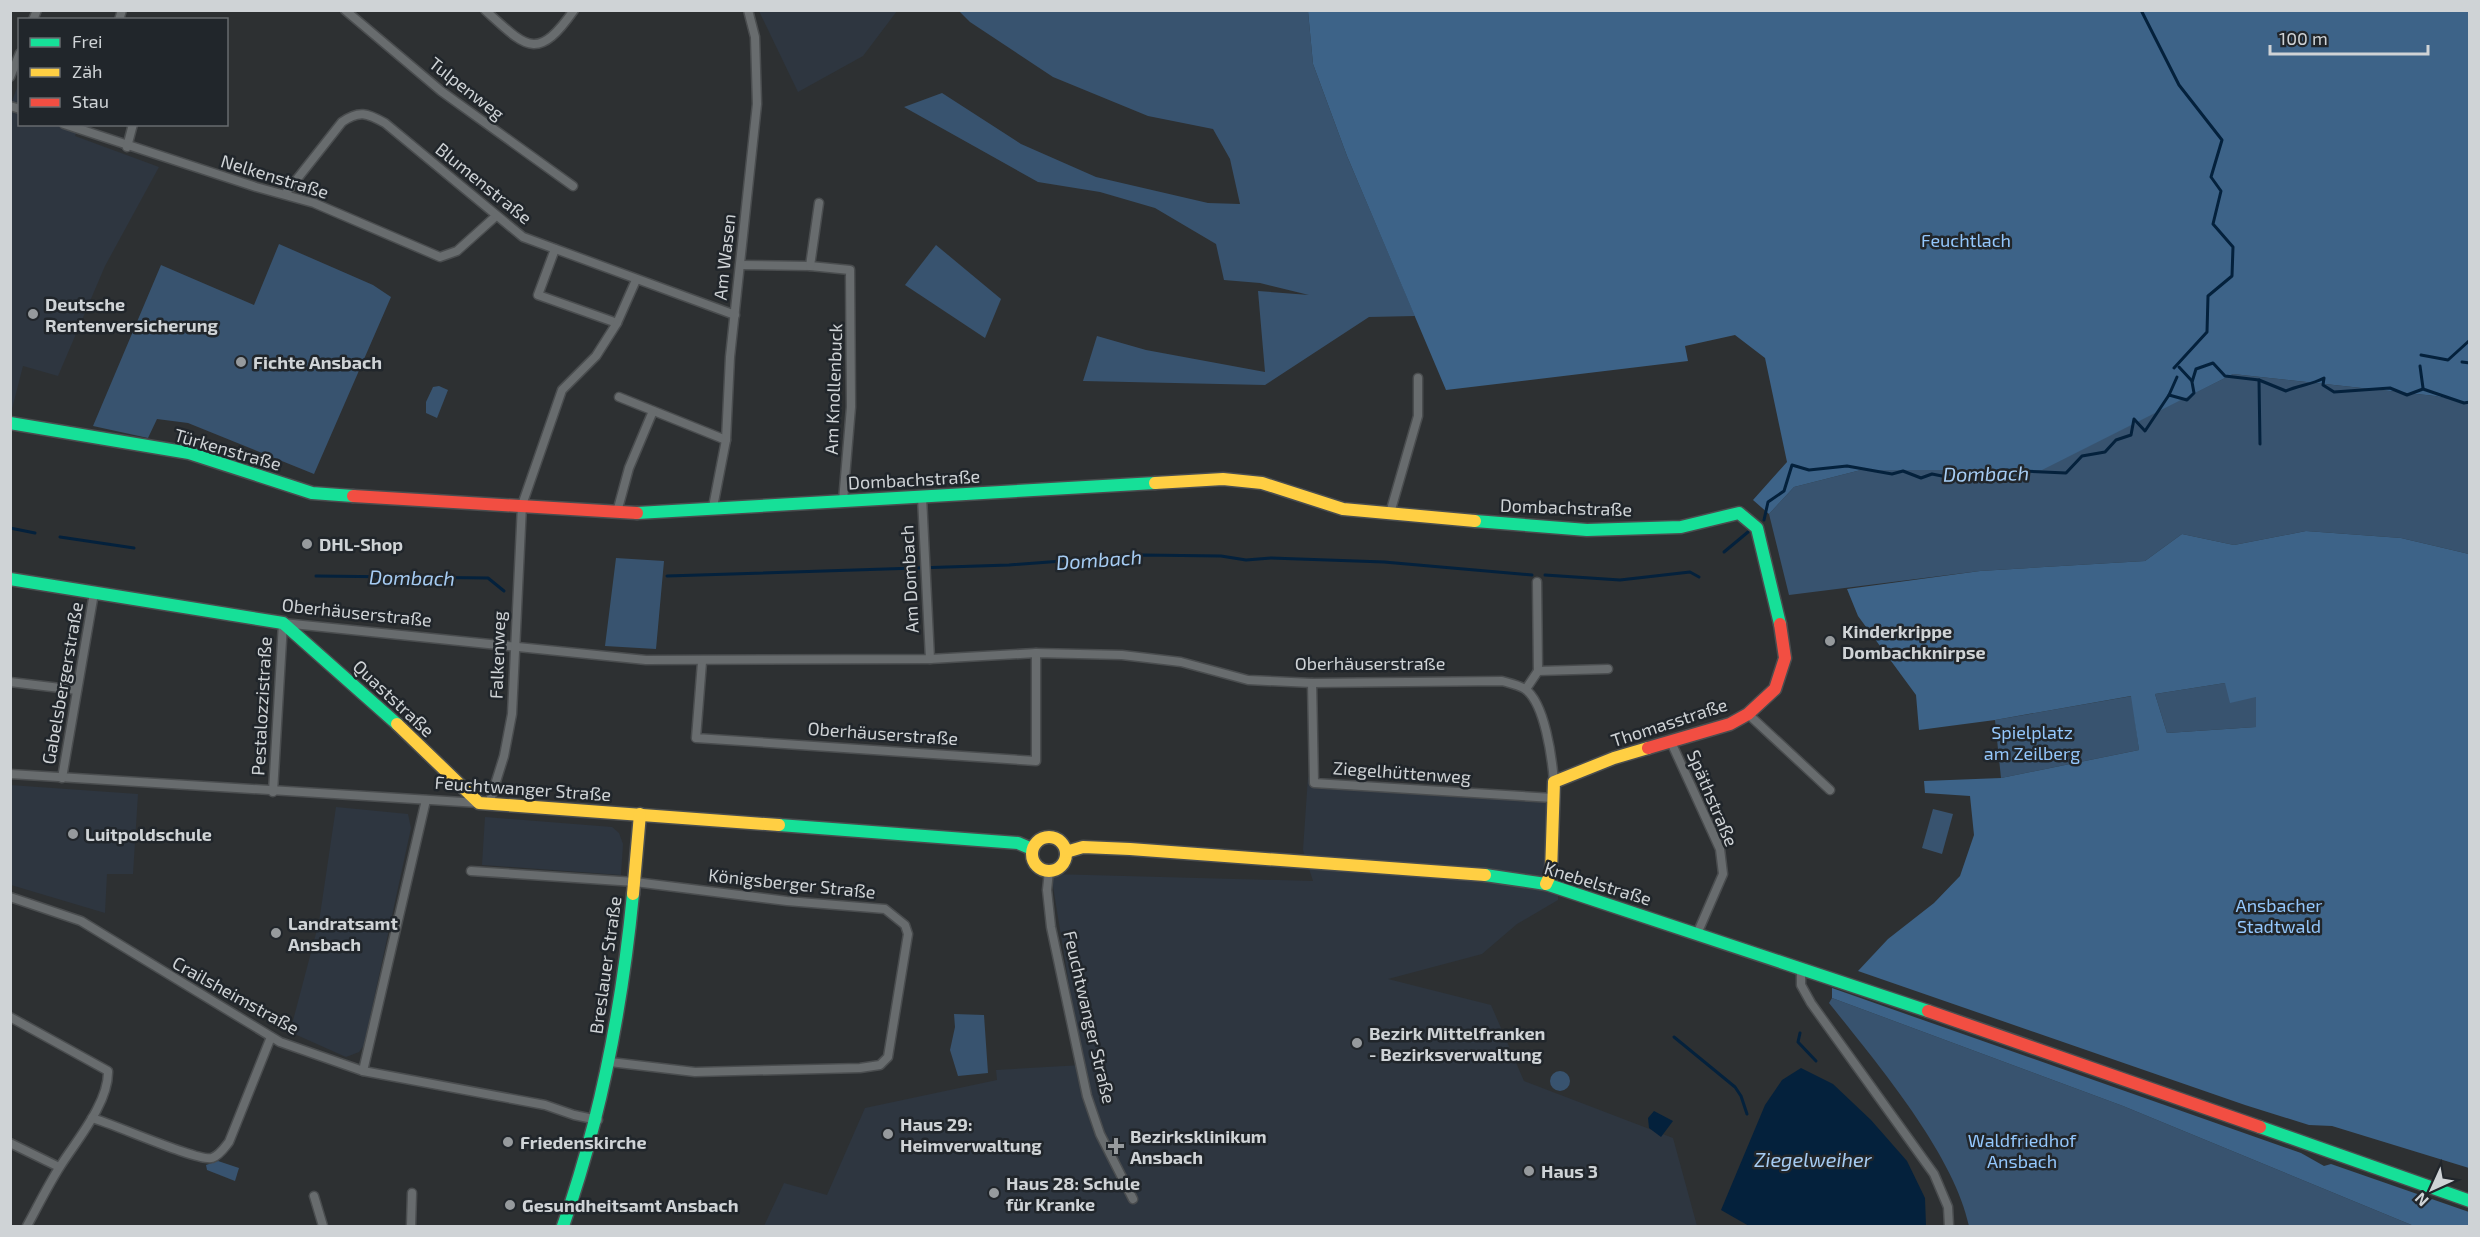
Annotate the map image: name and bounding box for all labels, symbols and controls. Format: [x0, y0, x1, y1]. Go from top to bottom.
legend [18, 18, 228, 126]
scale bar [2270, 18, 2428, 56]
text: 100 m [2279, 27, 2328, 49]
text: Frei [72, 30, 103, 52]
street label: Tulpenweg [425, 52, 509, 124]
text: Zäh [72, 60, 103, 82]
text: Stau [72, 90, 109, 112]
street label: Blumenstraße [431, 137, 537, 229]
street label: Nelkenstraße [218, 149, 332, 203]
street label: Am Wasen [709, 213, 739, 301]
park label: Feuchtlach [1921, 229, 2011, 251]
place label: Deutsche Rentenversicherung [45, 293, 219, 336]
marker: Deutsche Rentenversicherung [26, 307, 40, 321]
street label: Am Knollenbuck [820, 323, 846, 455]
place label: Fichte Ansbach [253, 351, 382, 373]
marker: Fichte Ansbach [234, 355, 248, 369]
street label: Türkenstraße [172, 423, 284, 475]
water label: Dombach [1943, 460, 2029, 486]
street label: Dombachstraße [847, 465, 981, 493]
street label: Dombachstraße [1500, 494, 1632, 520]
street label: Am Dombach [895, 524, 923, 634]
place label: DHL-Shop [319, 533, 403, 555]
marker: DHL-Shop [300, 537, 314, 551]
water label: Dombach [1055, 544, 1143, 574]
water label: Dombach [369, 564, 455, 590]
street label: Oberhäuserstraße [281, 593, 433, 631]
street label: Gabelsbergerstraße [37, 600, 87, 766]
street label: Falkenweg [484, 611, 510, 699]
place label: Kinderkrippe Dombachknirpse [1842, 620, 1986, 663]
marker: Kinderkrippe Dombachknirpse [1823, 634, 1837, 648]
street label: Pestalozzistraße [246, 636, 276, 776]
street label: Oberhäuserstraße [1295, 652, 1445, 674]
street label: Quaststraße [349, 655, 439, 741]
street label: Thomasstraße [1608, 693, 1730, 751]
street label: Oberhäuserstraße [807, 717, 959, 749]
park label: Spielplatz am Zeilberg [1984, 721, 2080, 764]
street label: Späthstraße [1683, 746, 1743, 850]
street label: Ziegelhüttenweg [1332, 756, 1472, 788]
street label: Feuchtwanger Straße [434, 771, 612, 805]
place label: Luitpoldschule [85, 823, 212, 845]
marker: Luitpoldschule [66, 827, 80, 841]
street label: Knebelstraße [1542, 856, 1654, 910]
street label: Königsberger Straße [707, 863, 877, 903]
park label: Ansbacher Stadtwald [2235, 894, 2323, 937]
street label: Breslauer Straße [584, 895, 626, 1035]
place label: Landratsamt Ansbach [288, 912, 398, 955]
marker: Landratsamt Ansbach [269, 926, 283, 940]
street label: Feuchtwanger Straße [1059, 928, 1121, 1106]
street label: Crailsheimstraße [169, 951, 303, 1039]
place label: Bezirk Mittelfranken - Bezirksverwaltung [1369, 1022, 1545, 1065]
marker: Bezirk Mittelfranken - Bezirksverwaltung [1350, 1036, 1364, 1050]
place label: Haus 29: Heimverwaltung [900, 1113, 1042, 1156]
place label: Bezirksklinikum Ansbach [1130, 1125, 1267, 1168]
marker: Haus 29: Heimverwaltung [881, 1127, 895, 1141]
park label: Waldfriedhof Ansbach [1968, 1129, 2077, 1172]
place label: Friedenskirche [520, 1131, 647, 1153]
marker: Friedenskirche [501, 1135, 515, 1149]
marker: Bezirksklinikum Ansbach [1107, 1137, 1125, 1155]
water label: Ziegelweiher [1754, 1147, 1873, 1171]
north arrow [2402, 1159, 2462, 1219]
place label: Haus 3 [1541, 1160, 1598, 1182]
marker: Haus 3 [1522, 1164, 1536, 1178]
place label: Haus 28: Schule für Kranke [1006, 1172, 1140, 1215]
marker: Haus 28: Schule für Kranke [987, 1186, 1001, 1200]
text: N [2410, 1189, 2432, 1211]
place label: Gesundheitsamt Ansbach [522, 1194, 739, 1216]
marker: Gesundheitsamt Ansbach [503, 1198, 517, 1212]

